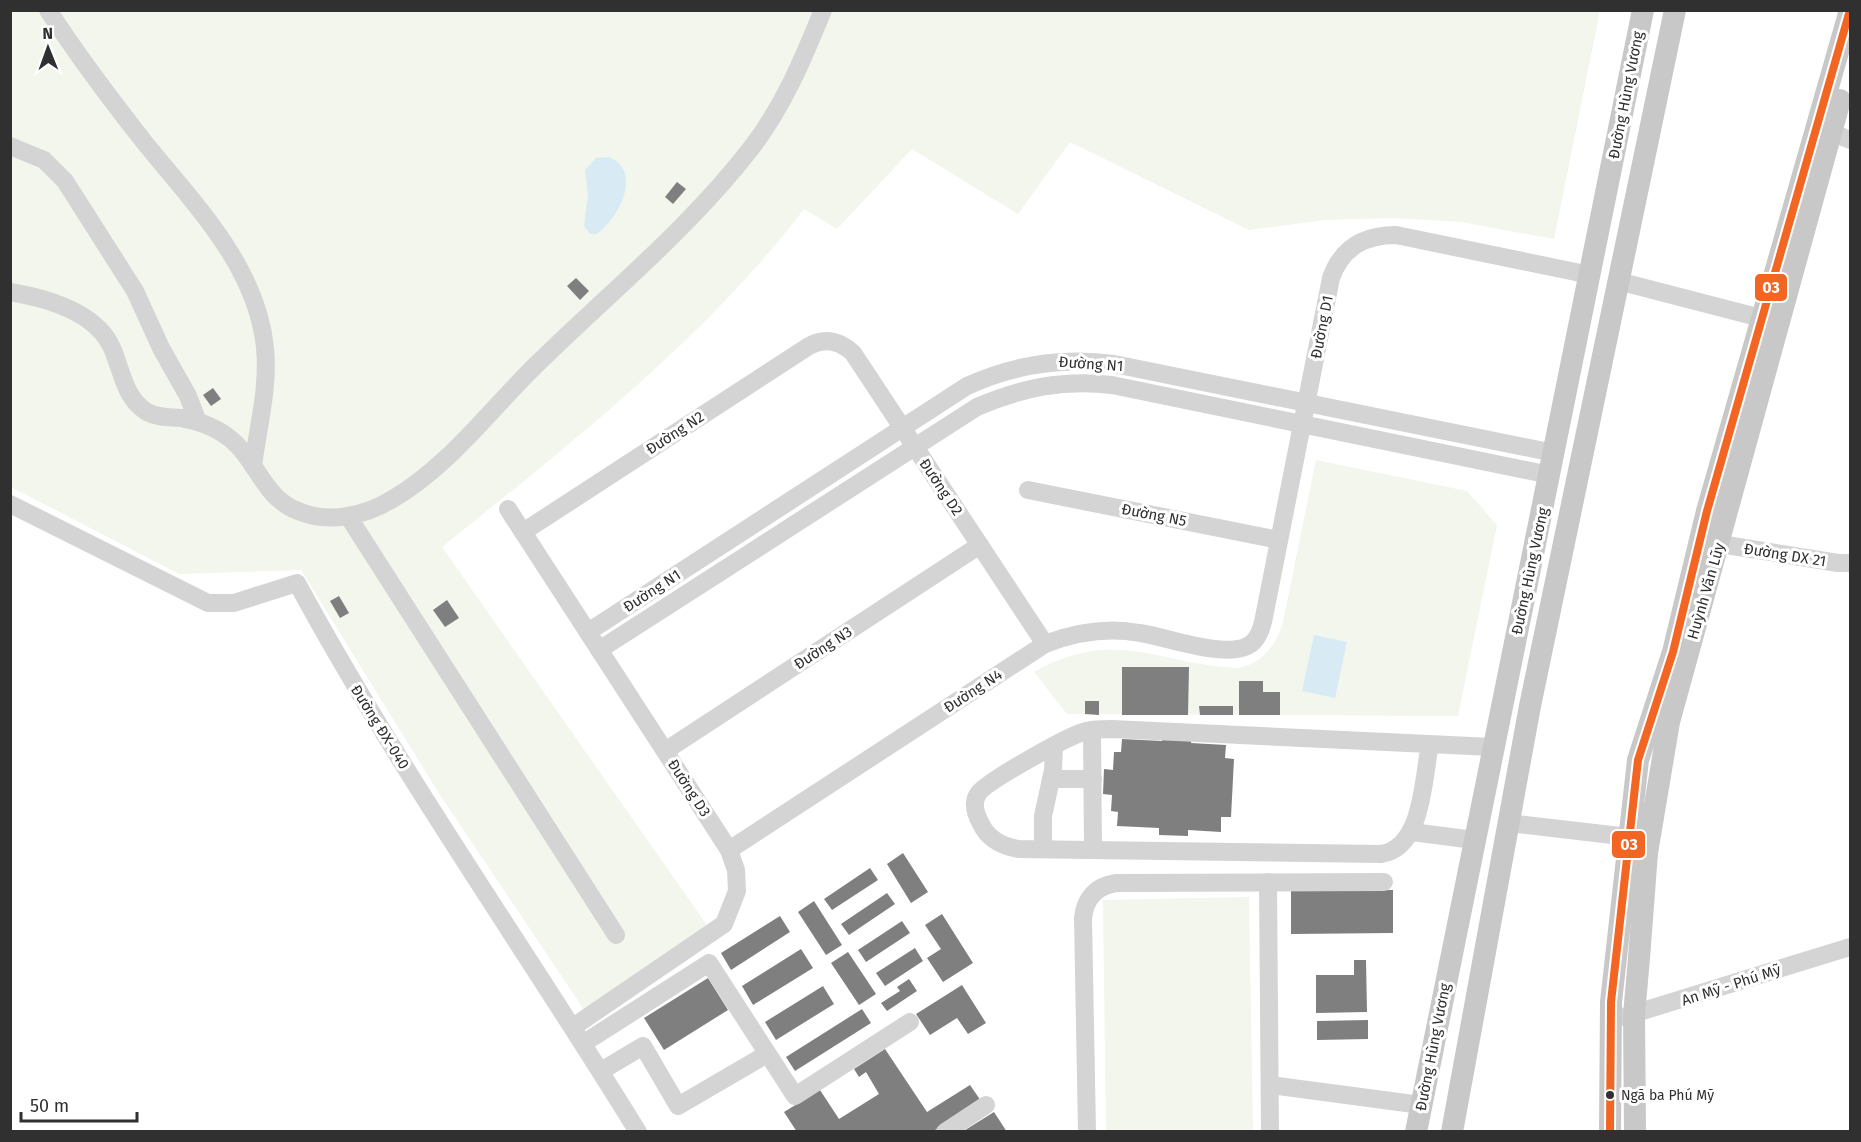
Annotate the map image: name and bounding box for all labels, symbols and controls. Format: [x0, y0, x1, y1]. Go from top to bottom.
north arrow [18, 18, 78, 78]
text: N [42, 24, 53, 43]
street label: Đường Hùng Vương [1605, 29, 1647, 160]
line badge: 03 [1754, 273, 1788, 302]
text: 03 [1762, 278, 1780, 297]
street label: Đường D1 [1307, 294, 1337, 360]
street label: Đường N1 [1058, 353, 1124, 375]
street label: Đường N2 [643, 408, 707, 458]
street label: Đường D2 [915, 455, 967, 519]
street label: Đường N5 [1120, 500, 1188, 530]
street label: Đường Hùng Vương [1508, 505, 1552, 636]
street label: Huỳnh Văn Lũy [1684, 540, 1729, 641]
street label: Đường DX 21 [1743, 540, 1827, 570]
street label: Đường N1 [620, 566, 684, 616]
street label: Đường N3 [791, 623, 855, 673]
street label: Đường N4 [940, 665, 1006, 717]
street label: Đường ĐX-040 [347, 682, 413, 772]
street label: Đường D3 [664, 756, 714, 820]
line badge: 03 [1611, 830, 1646, 859]
text: 03 [1620, 835, 1638, 854]
street label: An Mỹ - Phú Mỹ [1679, 960, 1784, 1010]
street label: Đường Hùng Vương [1412, 981, 1454, 1112]
scale bar [21, 1085, 136, 1123]
place label: Ngã ba Phú Mỹ [1621, 1087, 1714, 1104]
marker: Ngã ba Phú Mỹ [1604, 1089, 1616, 1101]
text: 50 m [30, 1095, 69, 1117]

